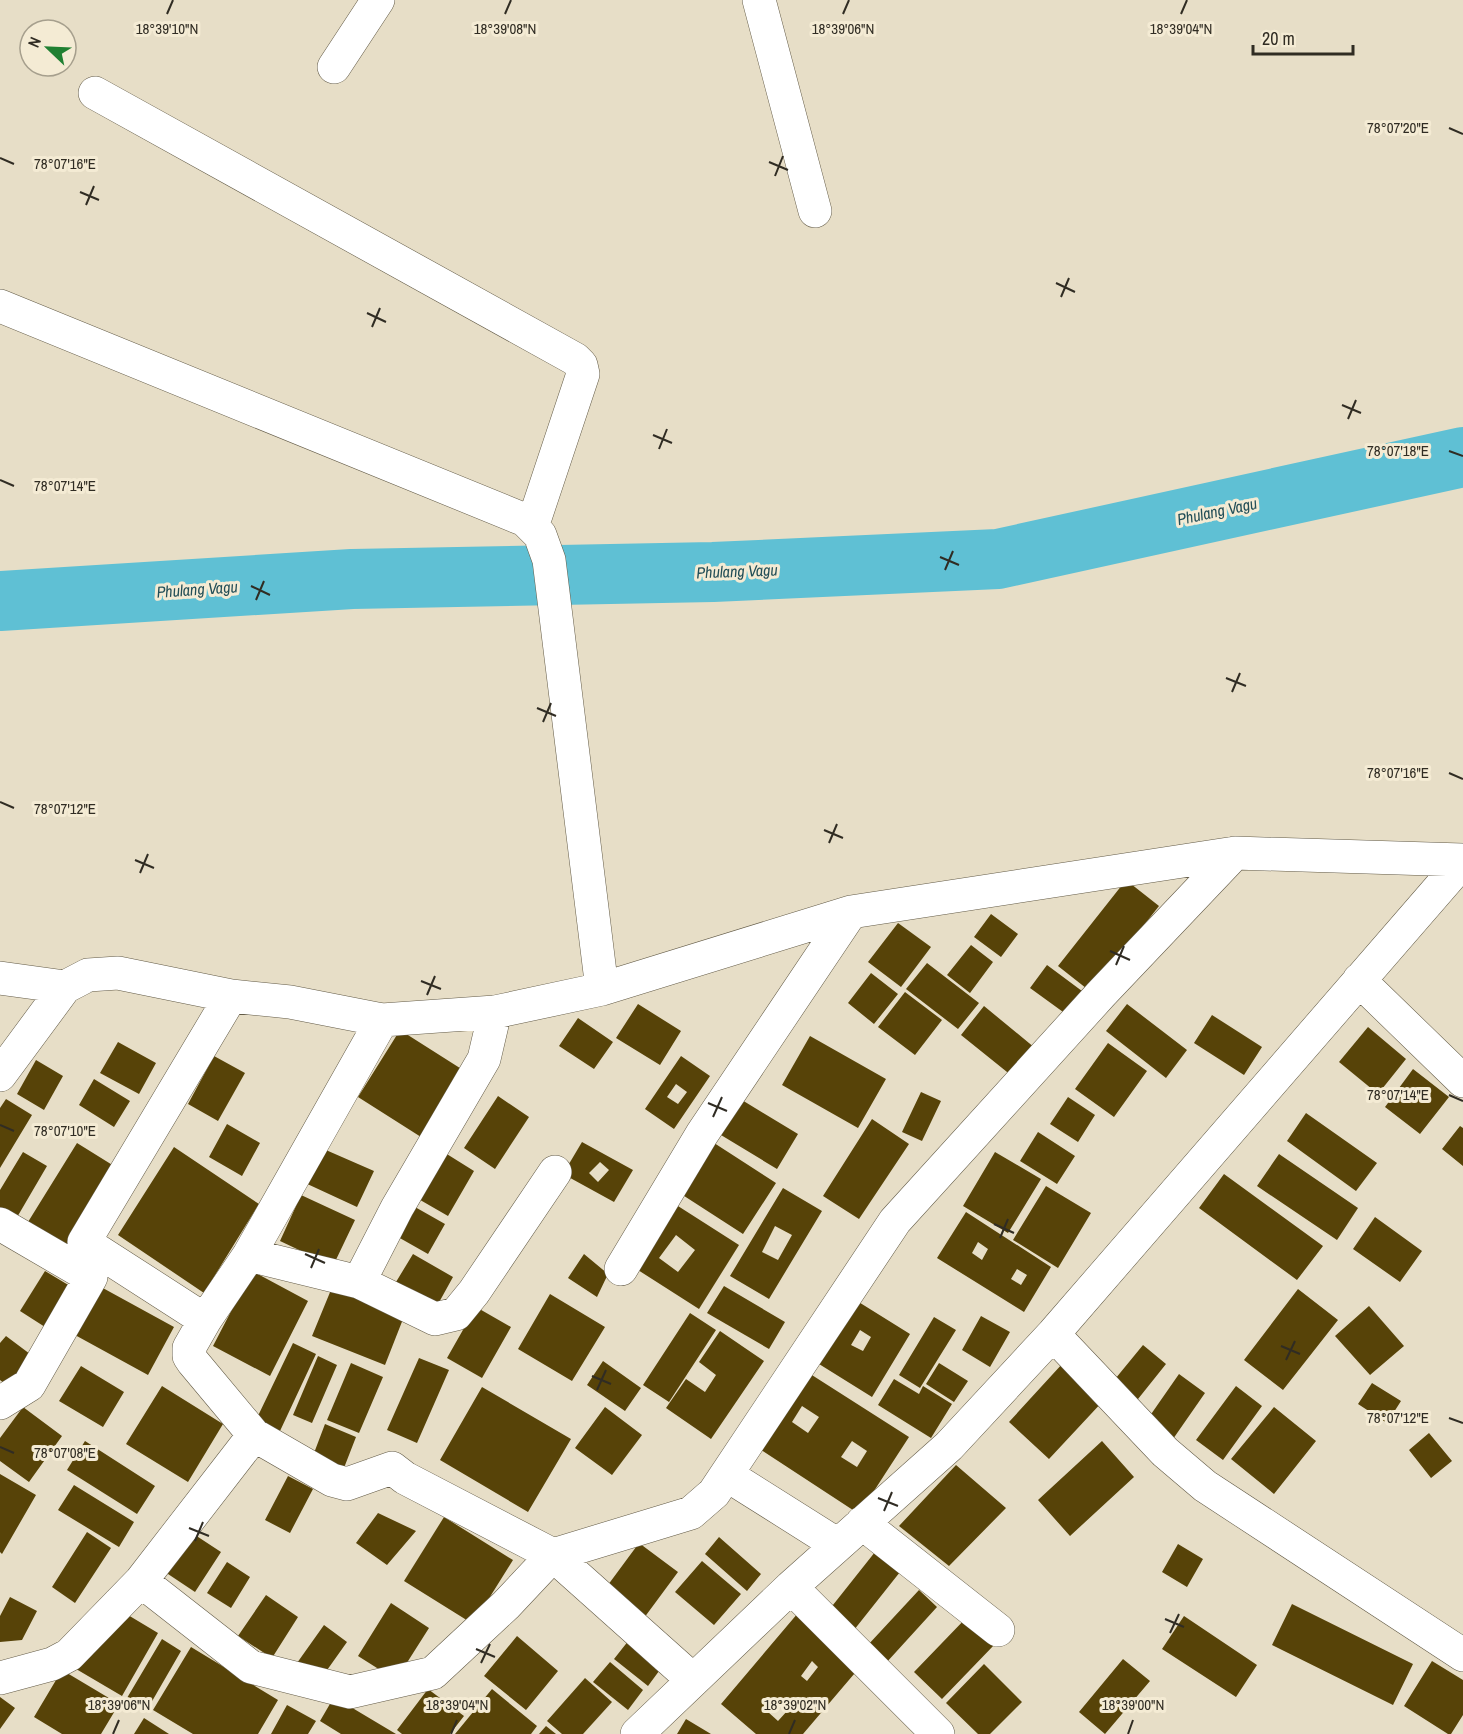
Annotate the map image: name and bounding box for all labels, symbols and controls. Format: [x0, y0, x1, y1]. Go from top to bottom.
north arrow [18, 18, 78, 78]
text: 18°39'10"N [136, 18, 198, 39]
text: 18°39'08"N [474, 18, 536, 39]
text: 18°39'06"N [812, 18, 874, 39]
text: 18°39'04"N [1150, 18, 1212, 39]
scale bar [1253, 18, 1354, 56]
text: 20 m [1262, 26, 1295, 51]
text: N [22, 33, 46, 51]
text: 78°07'20"E [1367, 117, 1429, 138]
text: 78°07'16"E [34, 153, 96, 174]
text: 78°07'18"E [1367, 440, 1429, 461]
text: 78°07'14"E [34, 475, 96, 496]
water label: Phulang Vagu [1175, 492, 1259, 530]
water label: Phulang Vagu [696, 559, 778, 583]
water label: Phulang Vagu [156, 575, 238, 603]
text: 78°07'16"E [1367, 762, 1429, 783]
text: 78°07'12"E [34, 798, 96, 819]
text: 78°07'14"E [1367, 1084, 1429, 1105]
text: 78°07'10"E [34, 1120, 96, 1141]
text: 78°07'12"E [1367, 1407, 1429, 1428]
text: 78°07'08"E [34, 1442, 96, 1463]
text: 18°39'06"N [88, 1694, 150, 1715]
text: 18°39'04"N [426, 1694, 488, 1715]
text: 18°39'02"N [764, 1694, 826, 1715]
text: 18°39'00"N [1102, 1694, 1164, 1715]

